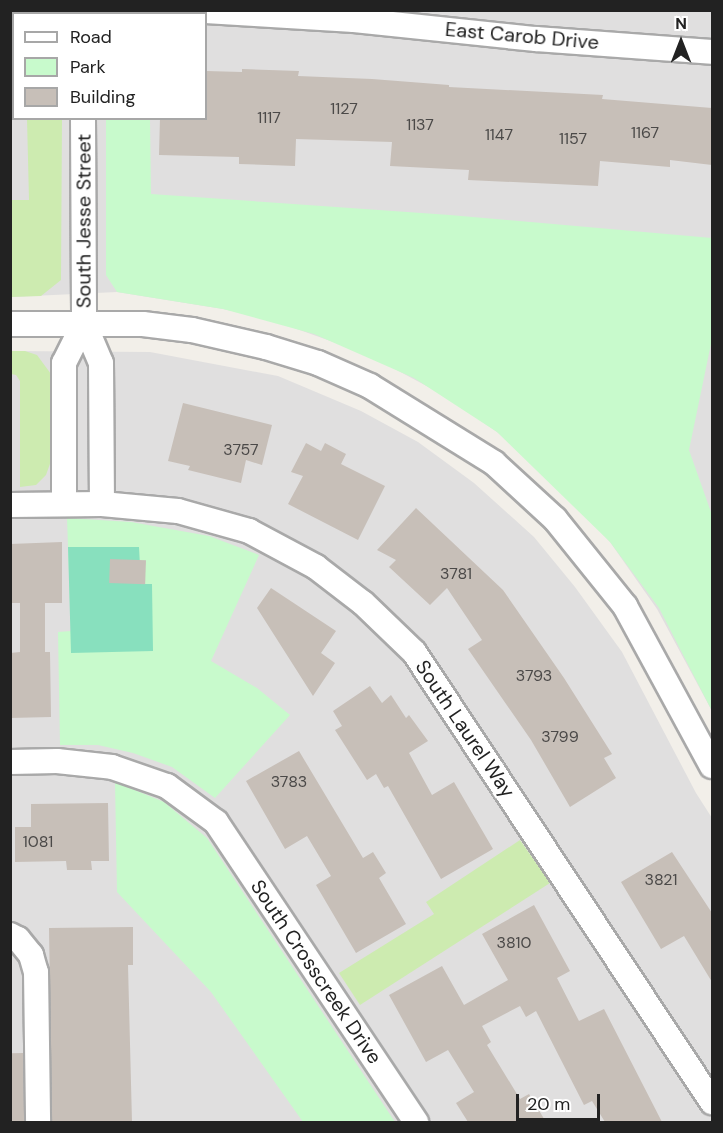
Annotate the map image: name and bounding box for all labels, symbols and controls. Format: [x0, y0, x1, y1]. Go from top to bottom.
legend [12, 12, 207, 120]
north arrow [651, 12, 711, 72]
text: N [675, 13, 687, 34]
street label: East Carob Drive [444, 17, 600, 55]
text: Road [70, 25, 112, 49]
text: Park [70, 55, 106, 79]
text: Building [70, 85, 135, 109]
house number: 1127 [330, 99, 358, 119]
house number: 1117 [257, 108, 281, 128]
house number: 1137 [406, 115, 434, 135]
house number: 1167 [631, 123, 659, 143]
house number: 1147 [485, 125, 513, 145]
house number: 1157 [559, 129, 587, 149]
street label: South Jesse Street [72, 134, 96, 308]
house number: 3757 [223, 440, 259, 460]
house number: 3781 [440, 564, 472, 584]
street label: South Laurel Way [410, 656, 520, 802]
house number: 3793 [516, 666, 552, 686]
house number: 3799 [541, 727, 579, 747]
house number: 3783 [271, 772, 307, 792]
house number: 1081 [23, 832, 53, 852]
house number: 3821 [644, 870, 678, 890]
street label: South Crosscreek Drive [245, 875, 387, 1069]
house number: 3810 [497, 933, 531, 953]
scale bar [519, 1082, 603, 1120]
text: 20 m [527, 1092, 570, 1116]

